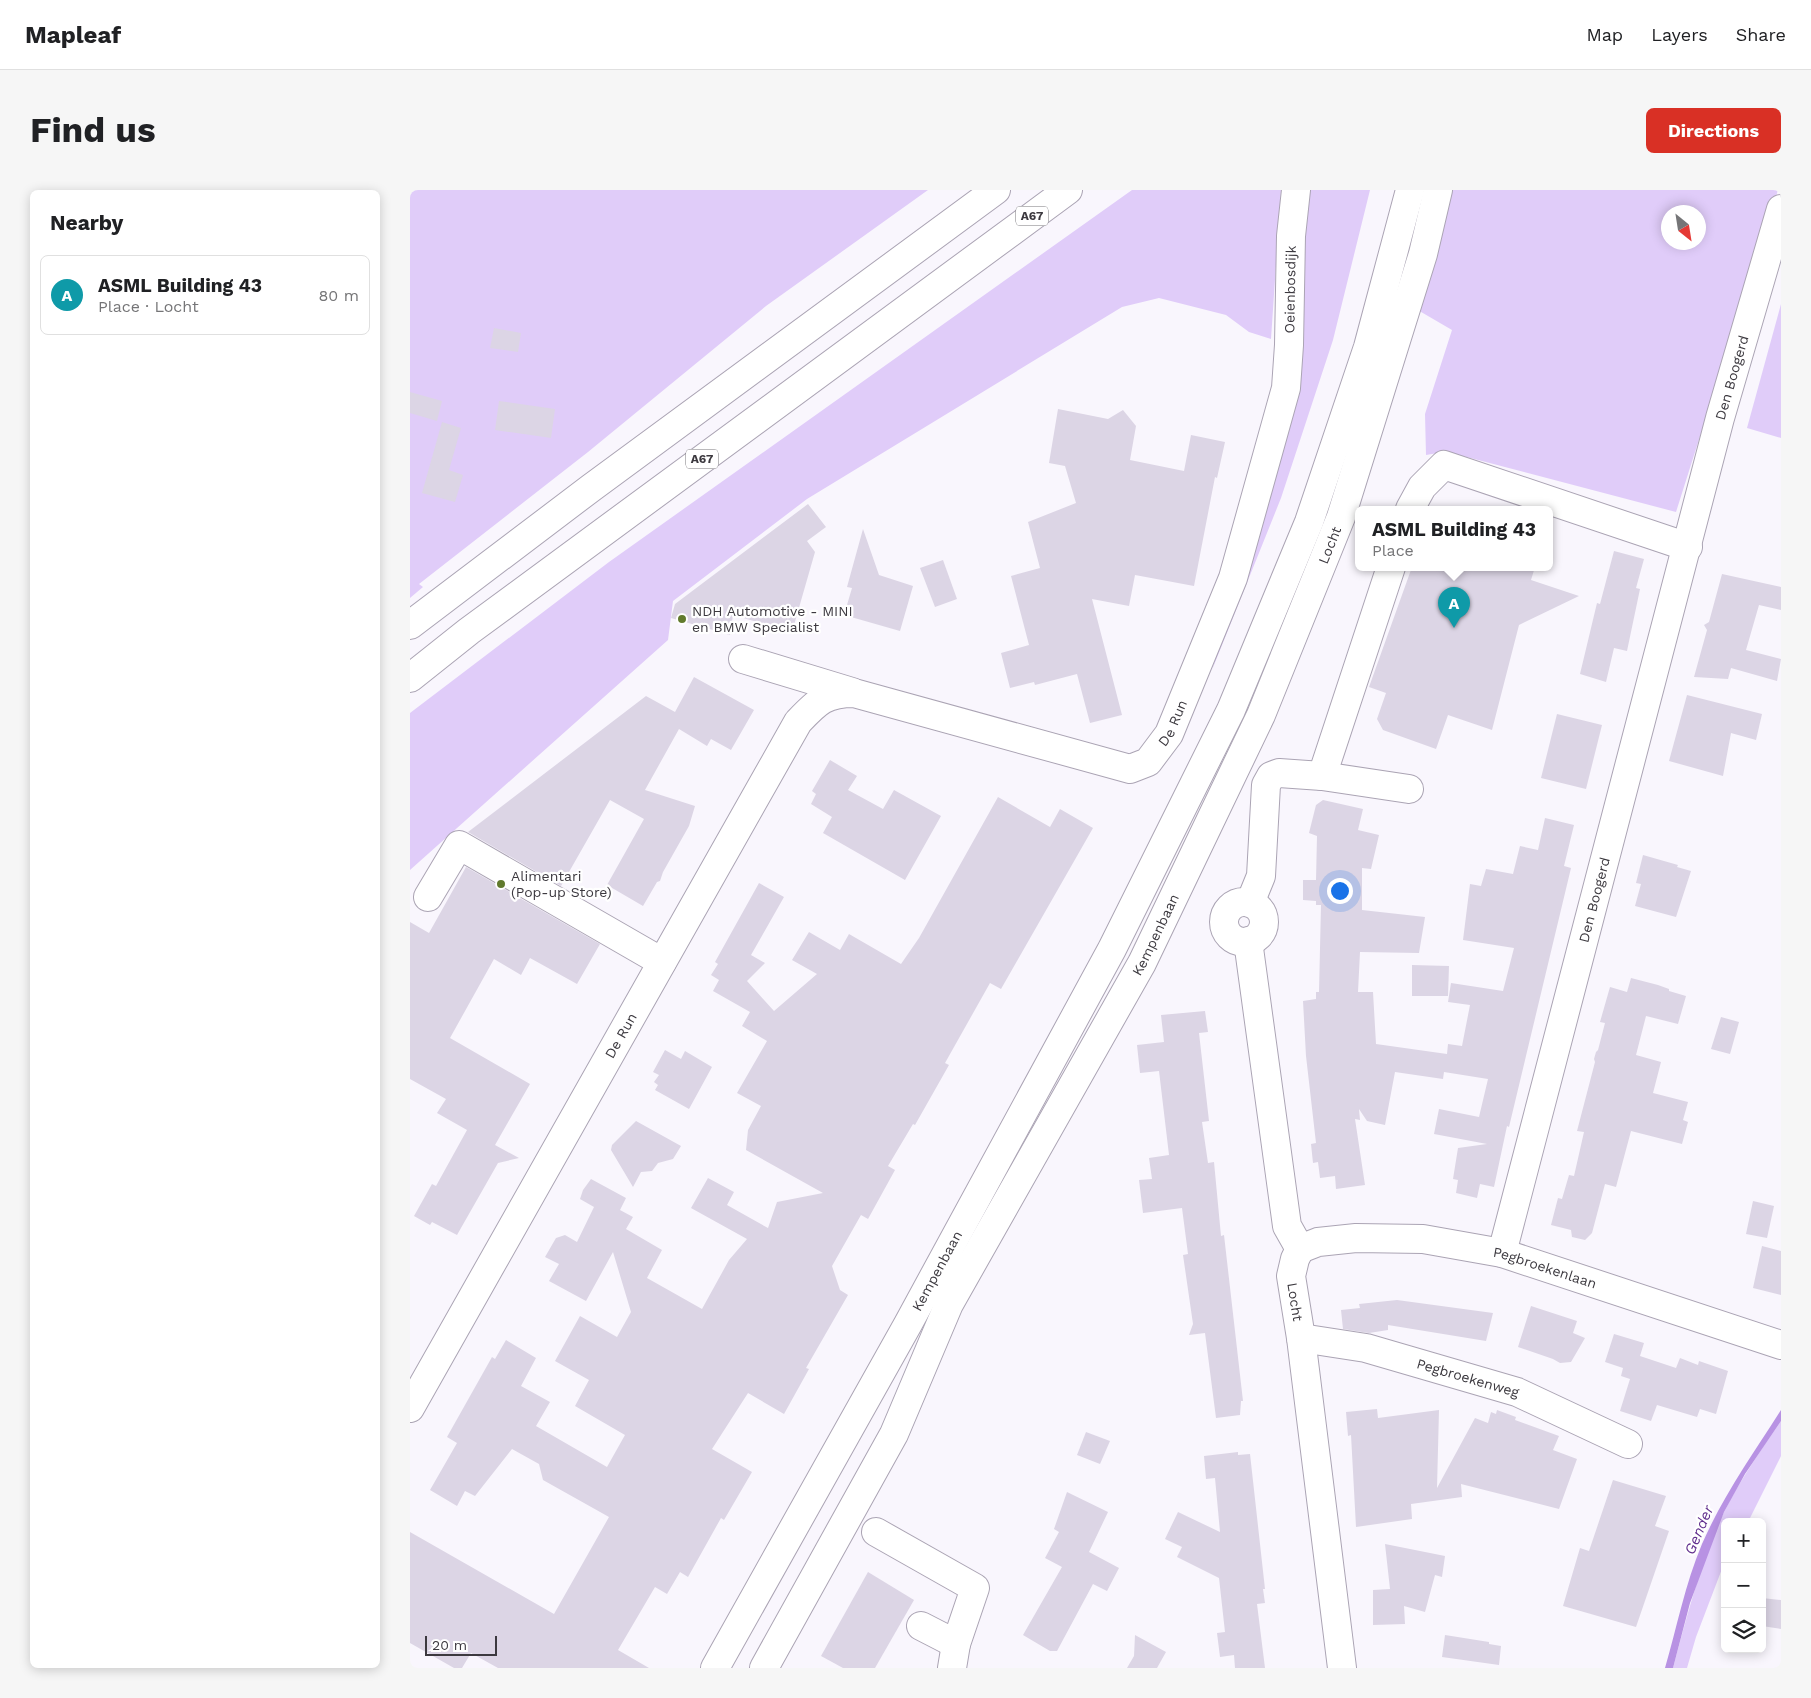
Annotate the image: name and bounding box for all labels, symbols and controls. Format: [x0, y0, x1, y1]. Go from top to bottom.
text: Mapleaf [25, 21, 121, 49]
text: Map [1586, 24, 1623, 45]
text: Layers [1651, 24, 1708, 45]
text: Share [1736, 24, 1786, 45]
button: Directions [1646, 108, 1781, 153]
text: Find us [30, 109, 156, 151]
north arrow [1661, 205, 1706, 250]
road number: A67 [1016, 206, 1048, 226]
text: Nearby [50, 210, 123, 235]
street label: Oeienbosdijk [1281, 245, 1299, 333]
text: ASML Building 43 [98, 274, 262, 297]
text: A [62, 286, 72, 305]
text: 80 m [318, 286, 359, 305]
text: Place · Locht [98, 297, 199, 316]
street label: Den Boogerd [1712, 333, 1752, 422]
road number: A67 [686, 450, 718, 468]
popup [1355, 506, 1553, 571]
text: ASML Building 43 [1372, 518, 1536, 541]
street label: Locht [1315, 524, 1344, 566]
text: Place [1372, 541, 1414, 560]
pin: A [1438, 587, 1470, 628]
place label: NDH Automotive - MINI en BMW Specialist [692, 603, 853, 635]
marker: NDH Automotive - MINI en BMW Specialist [676, 613, 688, 625]
street label: De Run [1155, 697, 1190, 749]
street label: Den Boogerd [1575, 856, 1613, 944]
place label: Alimentari (Pop-up Store) [511, 868, 612, 900]
marker: Alimentari (Pop-up Store) [495, 878, 507, 890]
your location [1327, 878, 1353, 904]
street label: Kempenbaan [1129, 891, 1182, 978]
street label: De Run [602, 1010, 640, 1061]
street label: Kempenbaan [909, 1228, 965, 1314]
street label: Pegbroekenlaan [1492, 1244, 1599, 1292]
street label: Locht [1284, 1281, 1306, 1323]
street label: Pegbroekenweg [1415, 1355, 1522, 1400]
water label: Gender [1681, 1502, 1718, 1557]
map controls [1721, 1518, 1766, 1653]
button: + [1721, 1518, 1766, 1563]
button: − [1721, 1563, 1766, 1608]
button: layers [1721, 1608, 1766, 1653]
scale bar [425, 1633, 498, 1656]
text: 20 m [432, 1637, 467, 1653]

